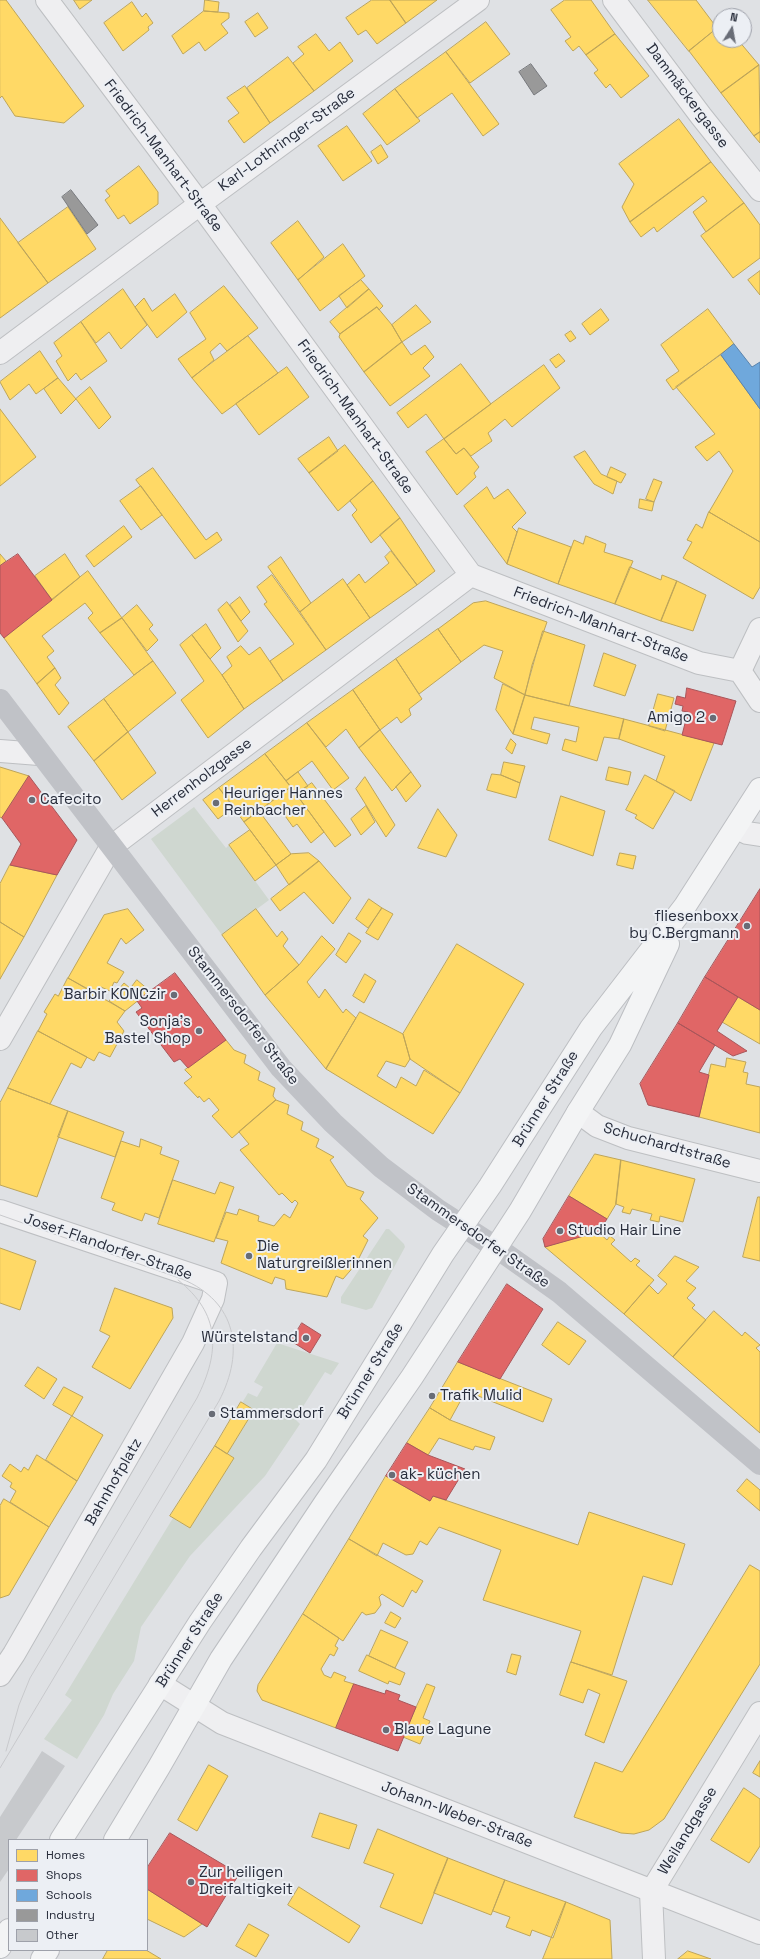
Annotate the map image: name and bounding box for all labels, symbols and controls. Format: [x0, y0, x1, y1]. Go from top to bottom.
north arrow [712, 8, 752, 48]
text: N [729, 10, 739, 25]
street label: Dammäckergasse [642, 40, 732, 152]
street label: Friedrich-Manhart-Straße [100, 76, 226, 236]
street label: Karl-Lothringer-Straße [215, 84, 359, 196]
street label: Friedrich-Manhart-Straße [293, 336, 417, 498]
street label: Friedrich-Manhart-Straße [511, 583, 691, 667]
place label: Amigo 2 [647, 709, 705, 727]
marker: Amigo 2 [708, 713, 718, 723]
street label: Herrenholzgasse [149, 735, 255, 821]
place label: Heuriger Hannes Reinbacher [224, 785, 343, 820]
place label: Cafecito [40, 791, 101, 809]
marker: Cafecito [27, 795, 37, 805]
marker: Heuriger Hannes Reinbacher [211, 798, 221, 808]
place label: fliesenboxx by C.Bergmann [629, 908, 739, 943]
marker: fliesenboxx by C.Bergmann [742, 921, 752, 931]
street label: Stammersdorfer Straße [183, 943, 303, 1089]
place label: Barbir KONCzir [63, 986, 166, 1004]
marker: Barbir KONCzir [169, 990, 179, 1000]
place label: Sonja's Bastel Shop [104, 1013, 191, 1048]
marker: Sonja's Bastel Shop [194, 1026, 204, 1036]
street label: Brünner Straße [509, 1048, 583, 1150]
street label: Schuchardtstraße [601, 1119, 733, 1173]
street label: Stammersdorfer Straße [403, 1180, 553, 1292]
street label: Josef-Flandorfer-Straße [21, 1210, 195, 1284]
place label: Studio Hair Line [568, 1222, 681, 1240]
marker: Studio Hair Line [555, 1226, 565, 1236]
place label: Die Naturgreißlerinnen [257, 1238, 392, 1273]
marker: Die Naturgreißlerinnen [244, 1251, 254, 1261]
street label: Brünner Straße [334, 1320, 408, 1422]
place label: Würstelstand [201, 1329, 298, 1347]
marker: Würstelstand [301, 1333, 311, 1343]
place label: Trafik Mulid [440, 1387, 522, 1405]
marker: Trafik Mulid [427, 1391, 437, 1401]
place label: Stammersdorf [220, 1405, 324, 1423]
marker: Stammersdorf [207, 1409, 217, 1419]
street label: Bahnhofplatz [82, 1435, 146, 1529]
place label: ak- küchen [400, 1466, 480, 1484]
marker: ak- küchen [387, 1470, 397, 1480]
street label: Brünner Straße [153, 1589, 227, 1691]
place label: Blaue Lagune [394, 1721, 491, 1739]
marker: Blaue Lagune [381, 1725, 391, 1735]
street label: Johann-Weber-Straße [378, 1778, 536, 1852]
street label: Weilandgasse [655, 1784, 721, 1878]
legend [8, 1839, 148, 1951]
text: Homes [46, 1847, 85, 1863]
place label: Zur heiligen Dreifaltigkeit [199, 1864, 293, 1899]
text: Shops [46, 1867, 82, 1883]
marker: Zur heiligen Dreifaltigkeit [186, 1877, 196, 1887]
text: Schools [46, 1887, 92, 1903]
text: Industry [46, 1907, 95, 1923]
text: Other [46, 1927, 79, 1943]

